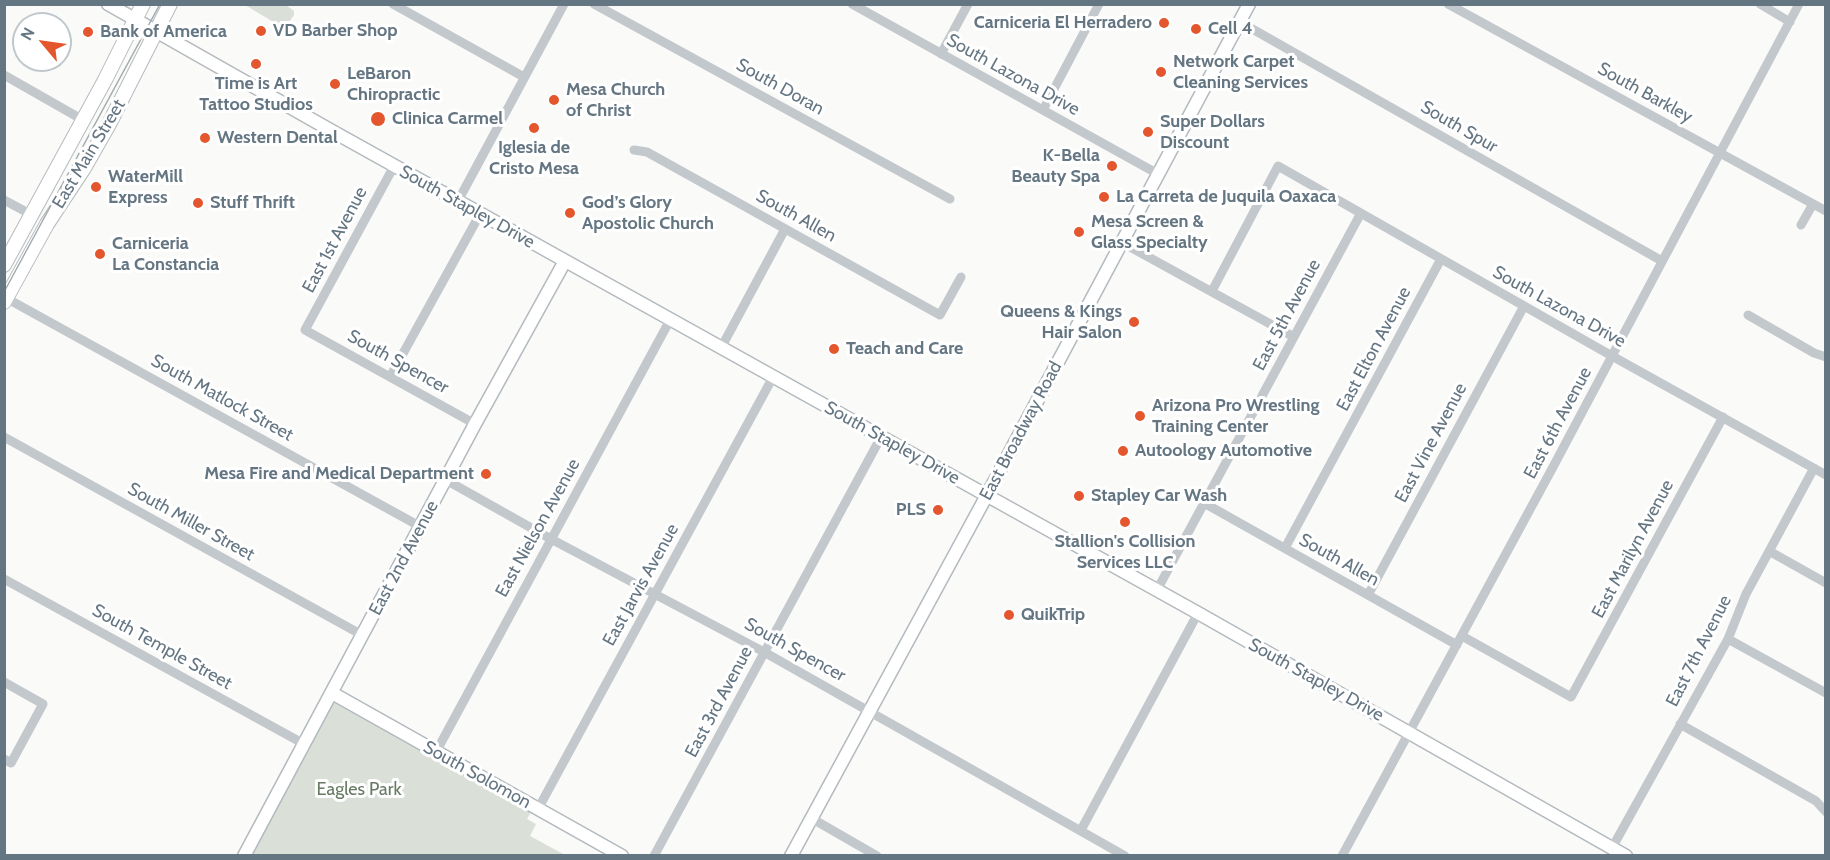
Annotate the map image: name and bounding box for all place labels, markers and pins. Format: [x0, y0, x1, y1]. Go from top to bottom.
place label: Carniceria El Herradero [974, 12, 1152, 34]
marker: Carniceria El Herradero [1157, 16, 1171, 30]
place label: Cell 4 [1208, 18, 1253, 40]
place label: VD Barber Shop [273, 20, 398, 42]
place label: Bank of America [100, 21, 227, 43]
marker: Cell 4 [1189, 22, 1203, 36]
marker: VD Barber Shop [254, 24, 268, 38]
marker: Bank of America [81, 25, 95, 39]
place label: Network Carpet Cleaning Services [1173, 51, 1308, 94]
marker: Time is Art Tattoo Studios [249, 57, 263, 71]
place label: LeBaron Chiropractic [347, 63, 440, 106]
marker: Network Carpet Cleaning Services [1154, 65, 1168, 79]
place label: Time is Art Tattoo Studios [199, 73, 313, 116]
marker: LeBaron Chiropractic [328, 77, 342, 91]
place label: Mesa Church of Christ [566, 79, 665, 122]
marker: Mesa Church of Christ [547, 93, 561, 107]
place label: Clinica Carmel [392, 108, 503, 130]
marker: Clinica Carmel [369, 110, 387, 128]
place label: Super Dollars Discount [1160, 111, 1265, 154]
marker: Iglesia de Cristo Mesa [527, 121, 541, 135]
marker: Super Dollars Discount [1141, 125, 1155, 139]
place label: Western Dental [217, 127, 338, 149]
marker: Western Dental [198, 131, 212, 145]
place label: Iglesia de Cristo Mesa [489, 137, 579, 180]
place label: K-Bella Beauty Spa [1011, 145, 1100, 188]
marker: K-Bella Beauty Spa [1105, 159, 1119, 173]
place label: WaterMill Express [108, 166, 183, 208]
marker: WaterMill Express [89, 180, 103, 194]
place label: La Carreta de Juquila Oaxaca [1116, 186, 1336, 208]
marker: La Carreta de Juquila Oaxaca [1097, 190, 1111, 204]
place label: Stuff Thrift [210, 192, 295, 214]
place label: God’s Glory Apostolic Church [582, 192, 714, 234]
marker: Stuff Thrift [191, 196, 205, 210]
marker: God’s Glory Apostolic Church [563, 206, 577, 220]
place label: Mesa Screen & Glass Specialty [1091, 211, 1208, 254]
marker: Mesa Screen & Glass Specialty [1072, 225, 1086, 239]
place label: Carniceria La Constancia [112, 233, 219, 276]
marker: Carniceria La Constancia [93, 247, 107, 261]
place label: Queens & Kings Hair Salon [1000, 301, 1122, 344]
marker: Queens & Kings Hair Salon [1127, 315, 1141, 329]
place label: Teach and Care [846, 338, 963, 360]
marker: Teach and Care [827, 342, 841, 356]
place label: Arizona Pro Wrestling Training Center [1152, 395, 1319, 438]
marker: Arizona Pro Wrestling Training Center [1133, 409, 1147, 423]
place label: Autoology Automotive [1135, 440, 1312, 462]
marker: Autoology Automotive [1116, 444, 1130, 458]
place label: Mesa Fire and Medical Department [204, 463, 474, 485]
marker: Mesa Fire and Medical Department [479, 467, 493, 481]
place label: Stapley Car Wash [1091, 485, 1227, 507]
marker: Stapley Car Wash [1072, 489, 1086, 503]
place label: PLS [896, 499, 926, 521]
marker: PLS [931, 503, 945, 517]
marker: Stallion's Collision Services LLC [1118, 515, 1132, 529]
place label: Stallion's Collision Services LLC [1055, 531, 1195, 574]
place label: QuikTrip [1021, 604, 1085, 626]
marker: QuikTrip [1002, 608, 1016, 622]

